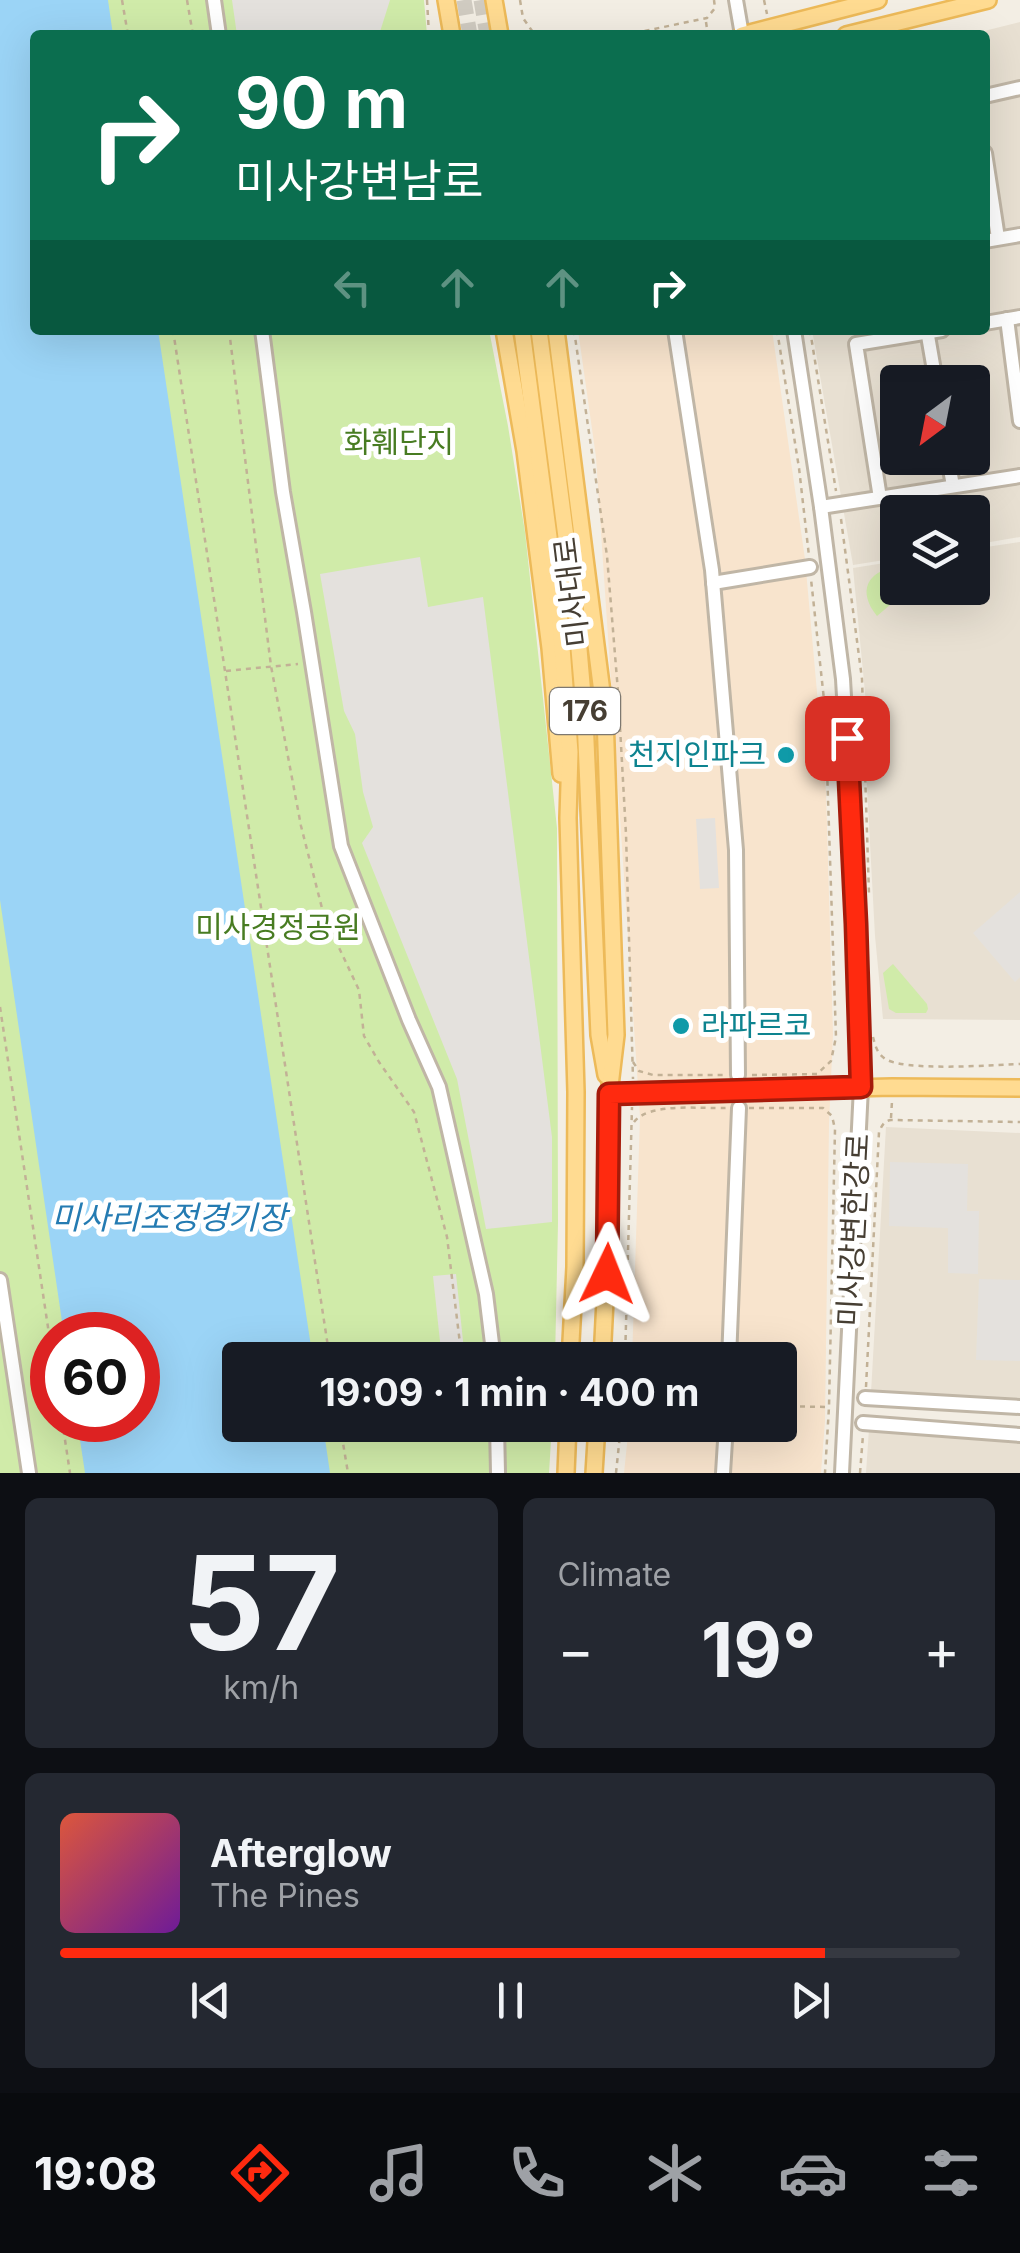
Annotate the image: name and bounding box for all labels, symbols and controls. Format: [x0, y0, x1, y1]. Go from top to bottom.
text: 90 m [235, 60, 408, 145]
icon: right [70, 70, 200, 200]
text: 미사강변남로 [235, 153, 483, 208]
icon: left [325, 260, 380, 315]
icon: ahead [430, 260, 485, 315]
icon: ahead [535, 260, 590, 315]
icon: right [640, 260, 695, 315]
north arrow [880, 365, 990, 475]
map controls [880, 365, 990, 605]
park label: 화훼단지 [344, 424, 454, 460]
button: layers [880, 495, 990, 605]
street label: 미사대로 [546, 535, 596, 649]
road number: 176 [550, 688, 620, 734]
pin [805, 696, 890, 781]
icon: arrive [820, 711, 875, 766]
place label: 천지인파크 [628, 736, 766, 772]
marker: 천지인파크 [775, 744, 797, 766]
park label: 미사경정공원 [195, 909, 361, 945]
place label: 라파르코 [701, 1007, 811, 1043]
marker: 라파르코 [670, 1015, 692, 1037]
street label: 미사강변한강로 [830, 1133, 876, 1327]
water label: 미사리조정경기장 [51, 1198, 291, 1237]
position arrow [555, 1222, 659, 1326]
speed limit sign: 60 [30, 1312, 160, 1442]
text: 19:09 · 1 min · 400 m [319, 1369, 700, 1415]
text: 57 [182, 1524, 341, 1681]
text: Climate [558, 1555, 671, 1594]
text: 19° [701, 1604, 817, 1695]
text: − [558, 1617, 594, 1683]
text: + [924, 1617, 960, 1683]
text: km/h [223, 1668, 299, 1707]
text: Afterglow [210, 1830, 392, 1876]
text: The Pines [210, 1876, 360, 1915]
icon: previous [183, 1973, 238, 2028]
icon: pause [483, 1973, 538, 2028]
icon: next [783, 1973, 838, 2028]
icon: directions [225, 2138, 295, 2208]
icon: music [364, 2138, 434, 2208]
icon: phone [502, 2138, 572, 2208]
icon: climate [640, 2138, 710, 2208]
icon: car [778, 2138, 848, 2208]
icon: filters [916, 2138, 986, 2208]
text: 19:08 [34, 2146, 157, 2201]

